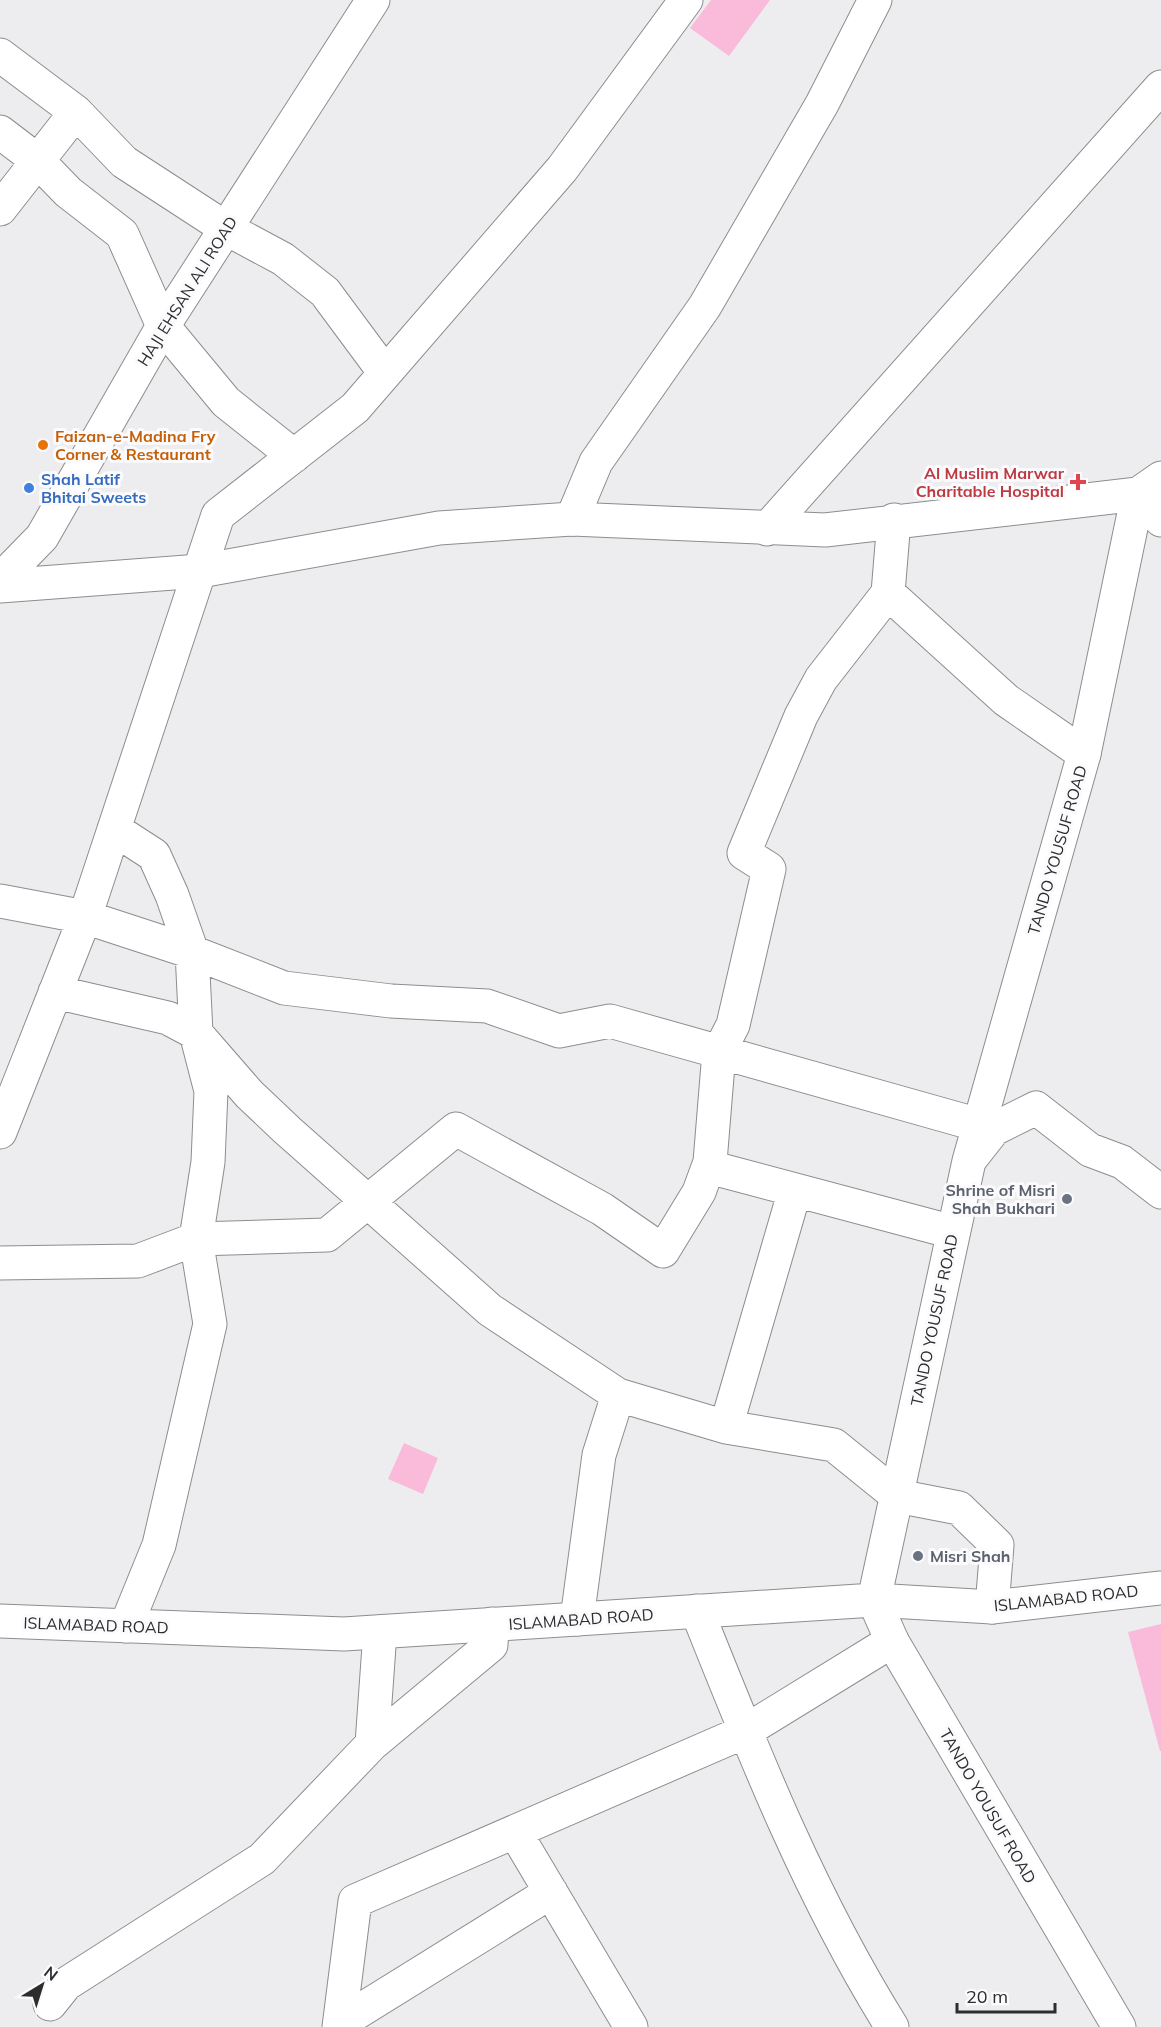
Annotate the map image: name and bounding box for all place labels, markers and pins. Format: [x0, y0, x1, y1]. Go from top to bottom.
place label: Faizan-e-Madina Fry Corner & Restaurant [55, 426, 216, 464]
marker: Faizan-e-Madina Fry Corner & Restaurant [36, 438, 50, 452]
place label: Al Muslim Marwar Charitable Hospital [916, 463, 1065, 501]
place label: Shah Latif Bhitai Sweets [41, 469, 146, 507]
marker: Al Muslim Marwar Charitable Hospital [1069, 473, 1087, 491]
marker: Shah Latif Bhitai Sweets [22, 481, 36, 495]
place label: Shrine of Misri Shah Bukhari [946, 1180, 1055, 1218]
marker: Shrine of Misri Shah Bukhari [1060, 1192, 1074, 1206]
place label: Misri Shah [930, 1546, 1011, 1566]
marker: Misri Shah [911, 1549, 925, 1563]

